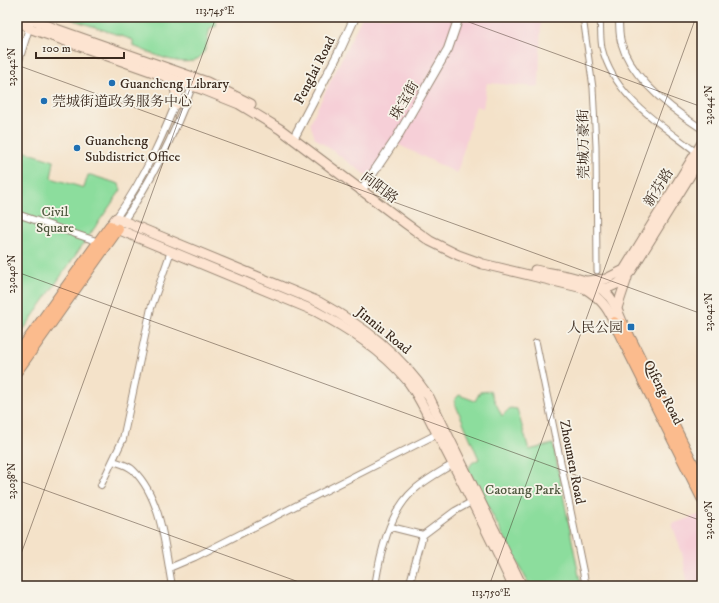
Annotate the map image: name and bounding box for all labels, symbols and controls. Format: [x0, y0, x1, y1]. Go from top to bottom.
text: 113.745°E [196, 5, 234, 17]
street label: Fenglai Road [290, 33, 340, 107]
scale bar [36, 34, 124, 60]
text: 100 m [42, 41, 71, 56]
text: 23.042°N [6, 48, 18, 86]
place label: Guancheng Library [120, 75, 230, 93]
marker: Guancheng Library [107, 78, 117, 88]
street label: 珠宝街 [387, 78, 423, 123]
text: 23.044°N [703, 85, 715, 125]
place label: 莞城街道政务服务中心 [52, 93, 192, 111]
marker: 莞城街道政务服务中心 [39, 96, 49, 106]
street label: 莞城万豪街 [574, 109, 594, 179]
place label: Guancheng Subdistrict Office [85, 132, 181, 166]
marker: Guancheng Subdistrict Office [72, 143, 82, 153]
street label: 新芬路 [640, 165, 678, 210]
street label: 向阳路 [357, 168, 402, 208]
park label: Civil Square [36, 203, 74, 237]
text: 23.040°N [6, 255, 18, 293]
text: 23.042°N [703, 293, 715, 331]
street label: Jinniu Road [351, 302, 415, 358]
place label: 人民公园 [567, 319, 623, 337]
marker: 人民公园 [626, 322, 636, 332]
street label: Qifeng Road [639, 357, 687, 428]
street label: Zhoumen Road [555, 419, 589, 506]
text: 23.038°N [6, 463, 18, 499]
park label: Caotang Park [485, 481, 561, 499]
text: 23.040°N [703, 501, 715, 539]
text: 113.750°E [472, 587, 510, 599]

